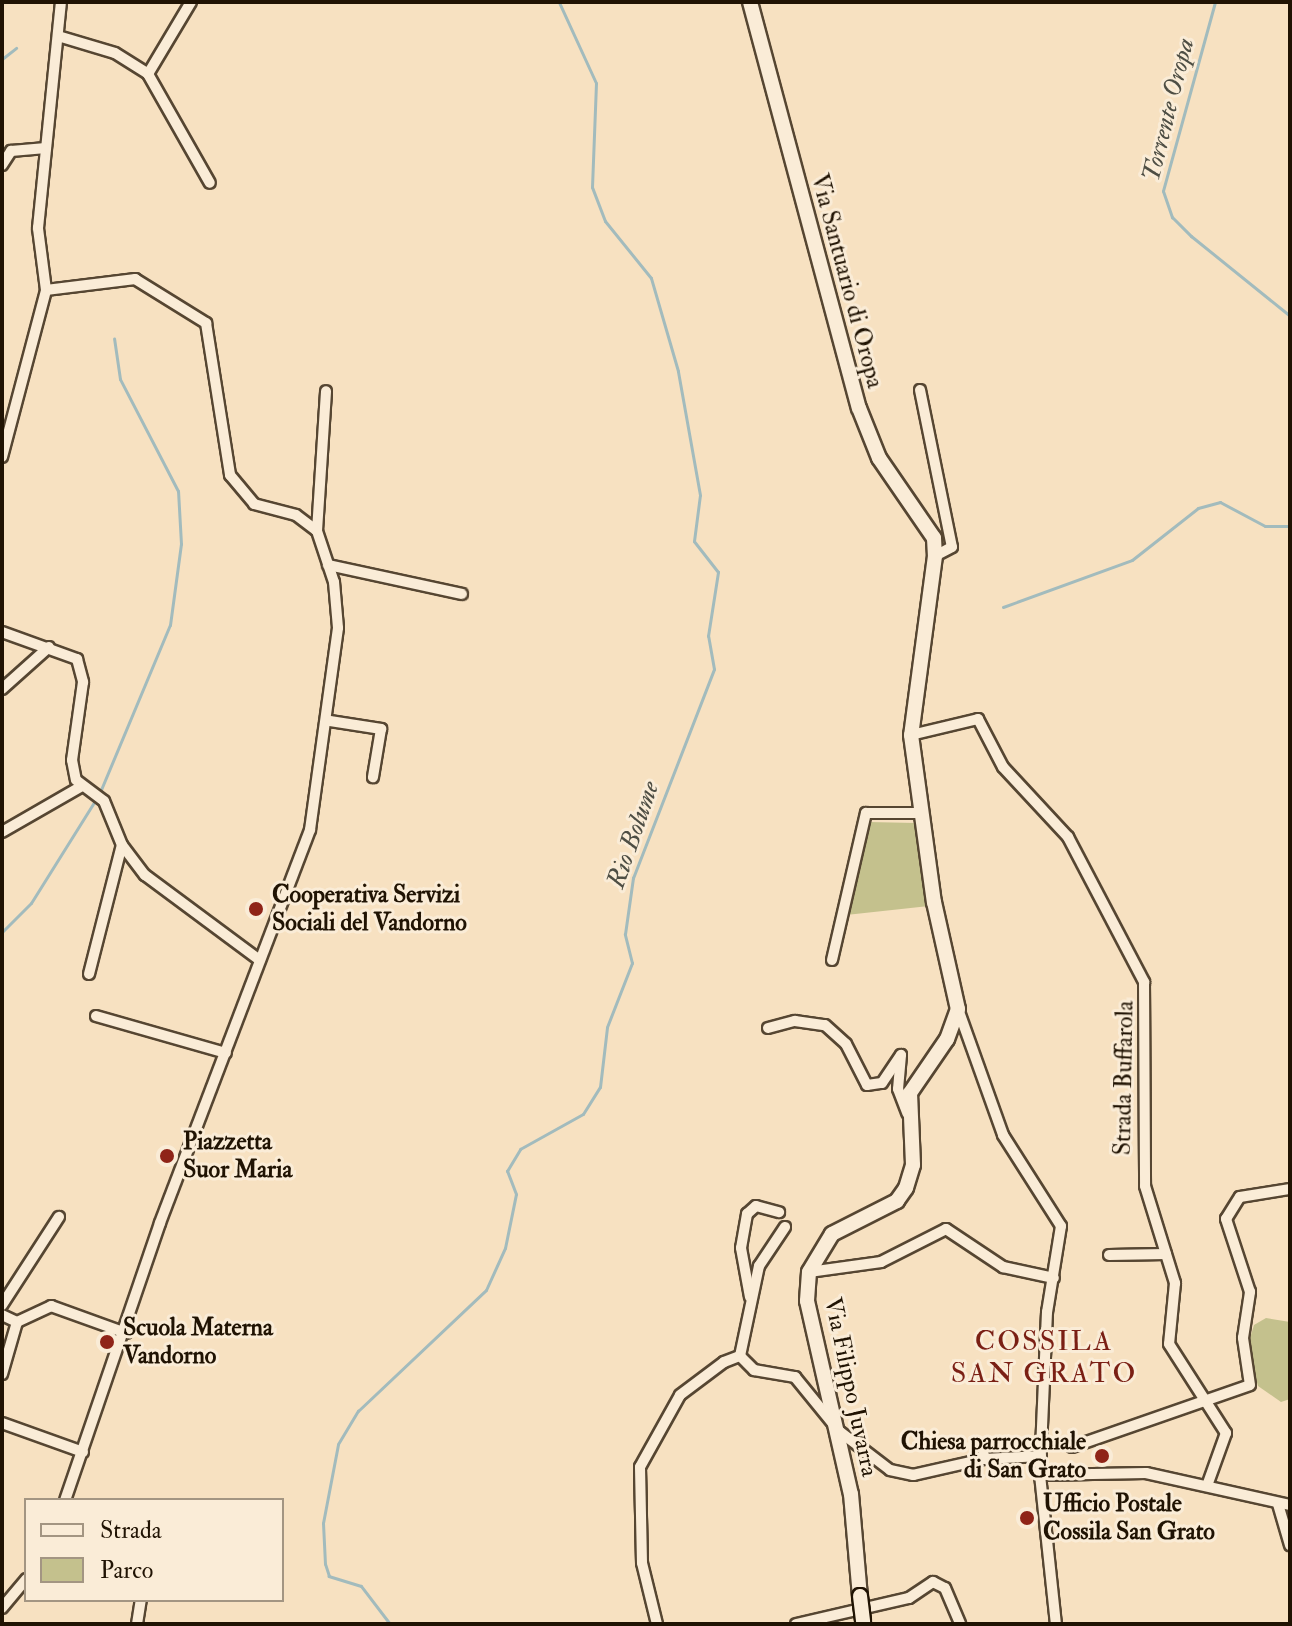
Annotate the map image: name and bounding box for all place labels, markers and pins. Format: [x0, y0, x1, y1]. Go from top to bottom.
place label: Cooperativa Servizi Sociali del Vandorno [272, 881, 467, 937]
marker: Cooperativa Servizi Sociali del Vandorno [247, 900, 265, 918]
place label: Piazzetta Suor Maria [183, 1128, 292, 1184]
marker: Piazzetta Suor Maria [158, 1147, 176, 1165]
place label: Scuola Materna Vandorno [123, 1314, 273, 1370]
marker: Scuola Materna Vandorno [98, 1333, 116, 1351]
place label: Chiesa parrocchiale di San Grato [901, 1428, 1086, 1484]
marker: Chiesa parrocchiale di San Grato [1093, 1447, 1111, 1465]
place label: Ufficio Postale Cossila San Grato [1043, 1490, 1215, 1546]
marker: Ufficio Postale Cossila San Grato [1018, 1509, 1036, 1527]

